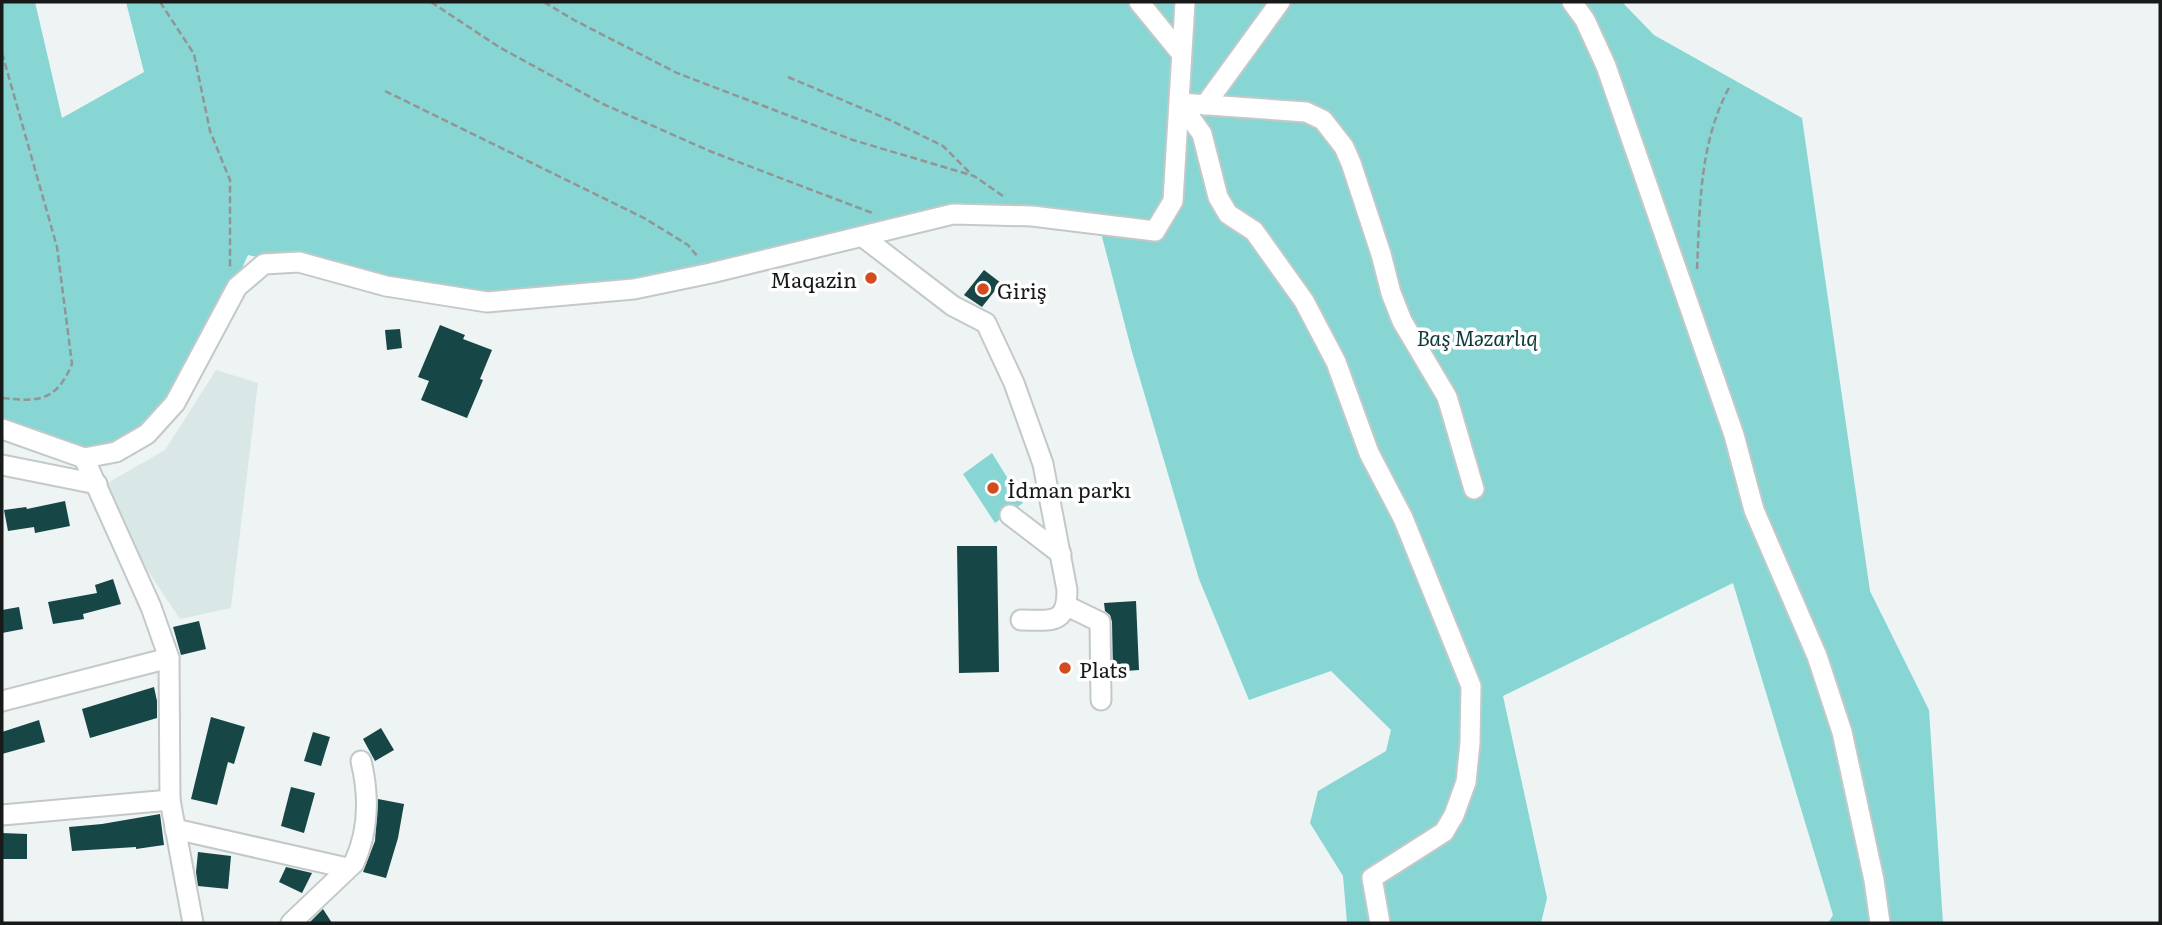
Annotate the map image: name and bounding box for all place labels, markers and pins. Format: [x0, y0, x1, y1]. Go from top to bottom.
place label: Maqazin [770, 263, 857, 294]
marker: Maqazin [863, 270, 879, 286]
place label: Giriş [997, 274, 1046, 305]
marker: Giriş [975, 281, 991, 297]
place label: İdman parkı [1007, 473, 1131, 504]
marker: İdman parkı [985, 480, 1001, 496]
place label: Plats [1079, 653, 1127, 684]
marker: Plats [1057, 660, 1073, 676]

